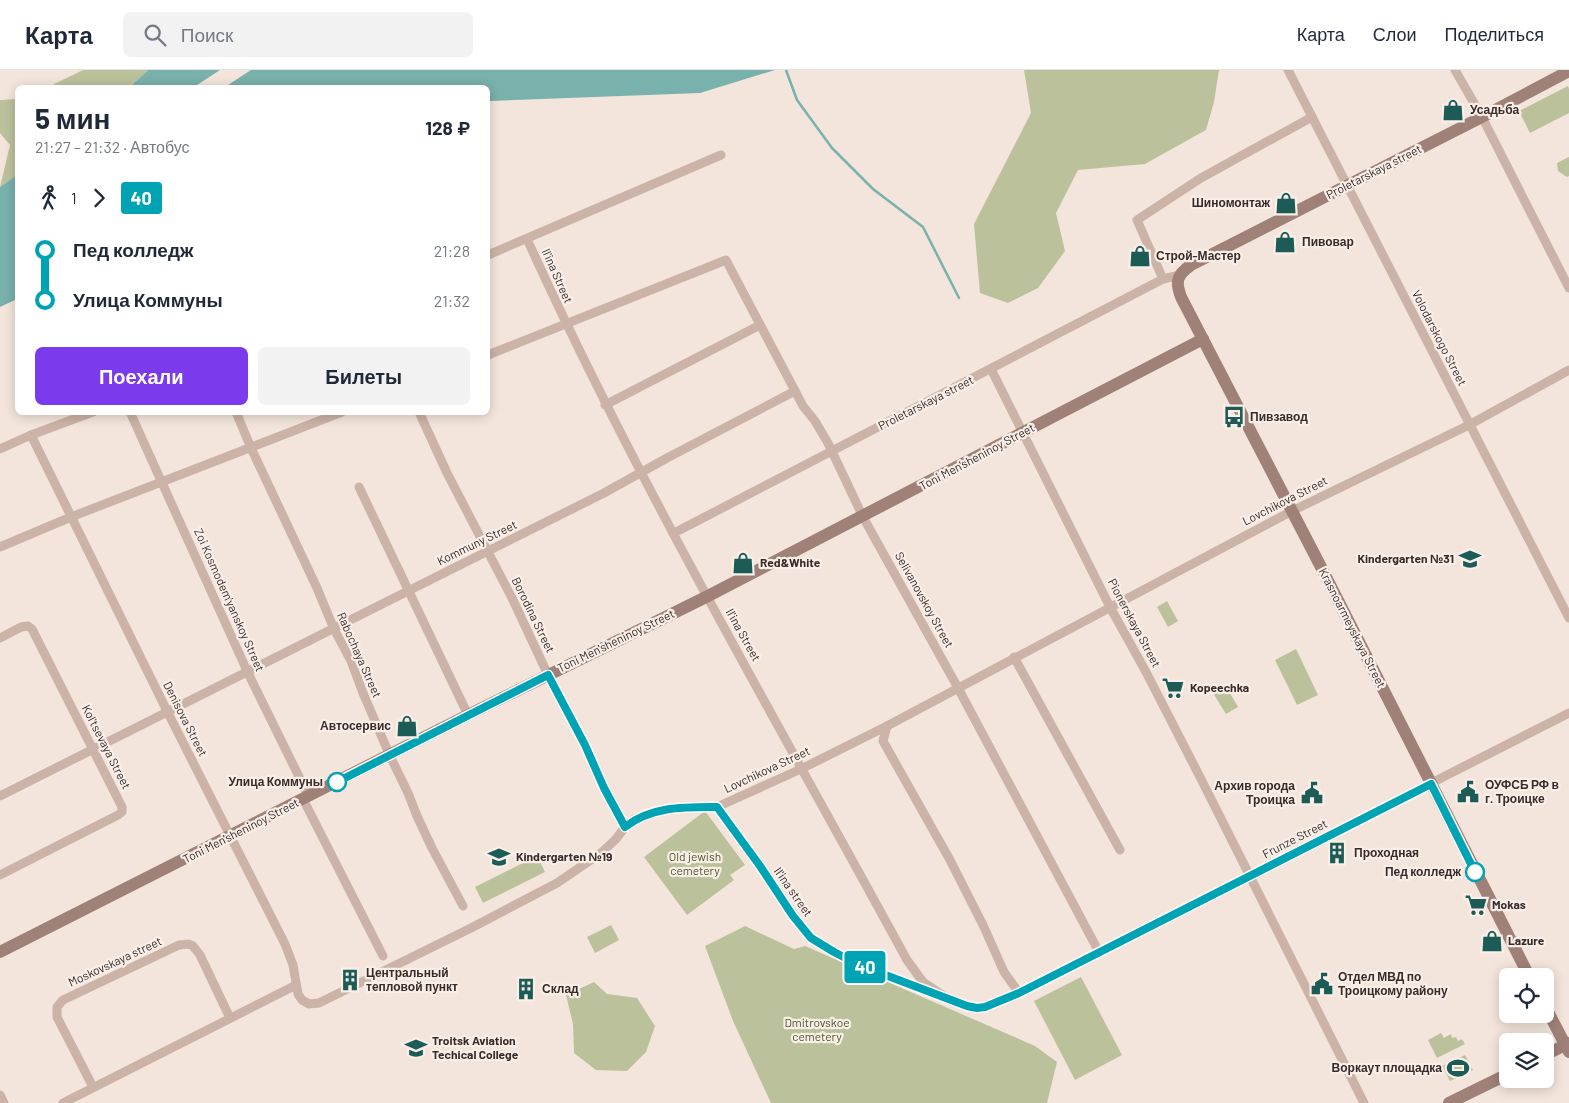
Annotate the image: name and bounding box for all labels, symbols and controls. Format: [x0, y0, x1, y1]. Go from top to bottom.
search box [123, 12, 473, 57]
text: Карта [25, 20, 93, 49]
icon: search [141, 21, 169, 49]
text: Поиск [181, 23, 233, 46]
text: Карта [1297, 23, 1345, 45]
text: Слои [1373, 23, 1417, 45]
text: Поделиться [1445, 23, 1544, 45]
shop icon: Усадьба [1440, 97, 1466, 123]
text: 5 мин [35, 101, 111, 135]
place label: Усадьба [1470, 102, 1520, 117]
text: 128 ₽ [425, 116, 470, 139]
text: 21:27 – 21:32 · Автобус [35, 137, 190, 156]
street label: Proletarskaya street [1324, 141, 1424, 201]
icon: walk [35, 184, 63, 212]
icon: forward [85, 184, 113, 212]
text: 40 [131, 187, 152, 209]
text: 1 [71, 188, 77, 207]
shop icon: Шиномонтаж [1273, 190, 1299, 216]
place label: Шиномонтаж [1192, 195, 1270, 209]
shop icon: Пивовар [1272, 229, 1298, 255]
place label: Пивовар [1302, 234, 1354, 249]
text: Пед колледж [73, 238, 193, 261]
text: 21:28 [434, 241, 470, 260]
shop icon: Строй-Мастер [1127, 243, 1153, 269]
street label: Il'ina Street [540, 246, 576, 305]
place label: Строй-Мастер [1156, 248, 1241, 263]
street label: Volodarskogo Street [1410, 287, 1470, 388]
text: Улица Коммуны [73, 288, 223, 311]
text: 21:32 [434, 291, 470, 310]
button: Поехали [35, 347, 248, 405]
button: Билеты [258, 347, 470, 405]
street label: Proletarskaya street [876, 372, 976, 432]
bus stop icon: Пивзавод [1221, 404, 1247, 430]
place label: Пивзавод [1250, 409, 1308, 424]
street label: Toni Men'sheninoy Street [917, 420, 1036, 492]
street label: Lovchikova Street [1240, 473, 1329, 528]
street label: Kommuny Street [434, 517, 519, 567]
street label: Zoi Kosmodem'yanskoy Street [192, 526, 268, 673]
school or university icon: Kindergarten №31 [1457, 546, 1483, 572]
street label: Selivanovskoy Street [893, 549, 957, 650]
shop icon: Red&White [730, 550, 756, 576]
place label: Kindergarten №31 [1357, 551, 1454, 565]
place label: Red&White [760, 555, 821, 569]
street label: Krasnoarmeyskaya Street [1317, 565, 1389, 690]
street label: Borodina Street [510, 575, 558, 655]
street label: Pionerskaya Street [1106, 576, 1164, 669]
street label: Toni Men'sheninoy Street [555, 606, 676, 675]
street label: Il'ina Street [724, 606, 764, 663]
street label: Rabochaya Street [335, 610, 385, 699]
supermarket icon: Kopeechka [1160, 675, 1186, 701]
street label: Denisova Street [161, 679, 211, 758]
place label: Kopeechka [1190, 680, 1249, 694]
street label: Kol'tsevaya Street [80, 702, 134, 791]
shop icon: Автосервис [394, 713, 420, 739]
place label: Автосервис [320, 718, 391, 733]
street label: Lovchikova Street [721, 743, 812, 795]
marker: Улица Коммуны [327, 772, 347, 792]
place label: Улица Коммуны [228, 774, 323, 789]
place label: ОУФСБ РФ в г. Троицке [1485, 777, 1559, 806]
place label: Архив города Троицка [1214, 778, 1295, 807]
public building icon: ОУФСБ РФ в г. Троицке [1455, 779, 1481, 805]
public building icon: Архив города Троицка [1299, 780, 1325, 806]
street label: Toni Men'sheninoy Street [180, 795, 301, 865]
street label: Frunze Street [1260, 816, 1329, 860]
building icon: Проходная [1324, 840, 1350, 866]
school or university icon: Kindergarten №19 [486, 844, 512, 870]
place label: Проходная [1354, 845, 1419, 860]
place label: Kindergarten №19 [516, 849, 612, 863]
park label: Old jewish cemetery [669, 849, 721, 877]
marker: Пед колледж [1465, 862, 1485, 882]
street label: Il'ina street [772, 864, 816, 919]
place label: Пед колледж [1385, 864, 1461, 879]
supermarket icon: Mokas [1463, 892, 1489, 918]
place label: Mokas [1492, 897, 1526, 911]
shop icon: Lazure [1479, 928, 1505, 954]
street label: Moskovskaya street [66, 933, 164, 989]
place label: Lazure [1508, 933, 1545, 947]
line badge: 40 [842, 951, 888, 983]
text: 40 [854, 956, 876, 978]
place label: Центральный тепловой пункт [366, 965, 458, 994]
building icon: Центральный тепловой пункт [337, 967, 363, 993]
map controls [1499, 968, 1554, 1088]
button: locate [1499, 968, 1554, 1023]
place label: Отдел МВД по Троицкому району [1338, 969, 1448, 998]
public building icon: Отдел МВД по Троицкому району [1309, 971, 1335, 997]
building icon: Склад [513, 976, 539, 1002]
place label: Склад [542, 981, 579, 996]
park label: Dmitrovskoe cemetery [784, 1015, 850, 1043]
place label: Troitsk Aviation Techical College [432, 1033, 519, 1061]
button: layers [1499, 1033, 1554, 1088]
school or university icon: Troitsk Aviation Techical College [403, 1035, 429, 1061]
sports icon: Воркаут площадка [1445, 1055, 1471, 1081]
place label: Воркаут площадка [1332, 1060, 1442, 1075]

